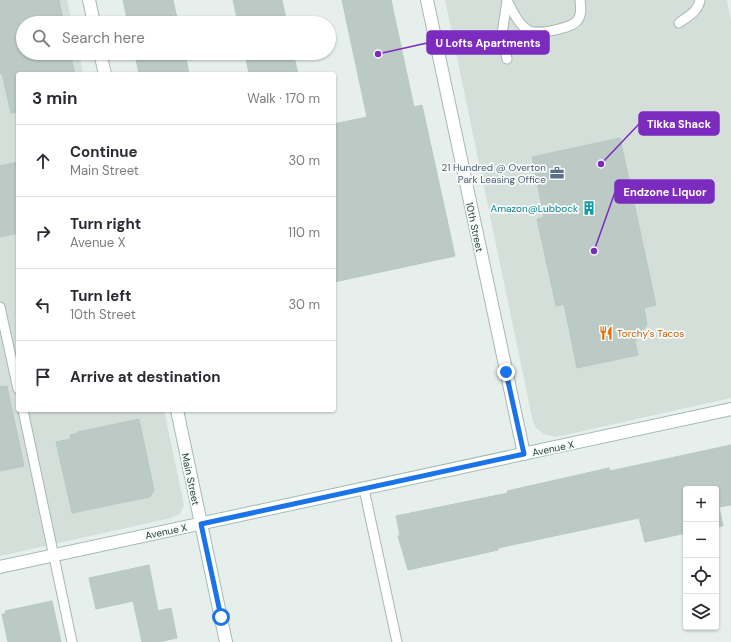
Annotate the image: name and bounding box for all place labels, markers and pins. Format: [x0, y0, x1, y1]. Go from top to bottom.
callout: U Lofts Apartments [427, 31, 549, 54]
callout: Tikka Shack [639, 112, 719, 135]
place label: 21 Hundred @ Overton Park Leasing Office [441, 161, 546, 186]
office icon: 21 Hundred @ Overton Park Leasing Office [549, 165, 565, 181]
callout: Endzone Liquor [615, 180, 714, 203]
building icon: Amazon@Lubbock [581, 200, 597, 216]
place label: Amazon@Lubbock [491, 202, 578, 215]
restaurant icon: Torchy's Tacos [598, 325, 614, 341]
place label: Torchy's Tacos [617, 327, 684, 340]

